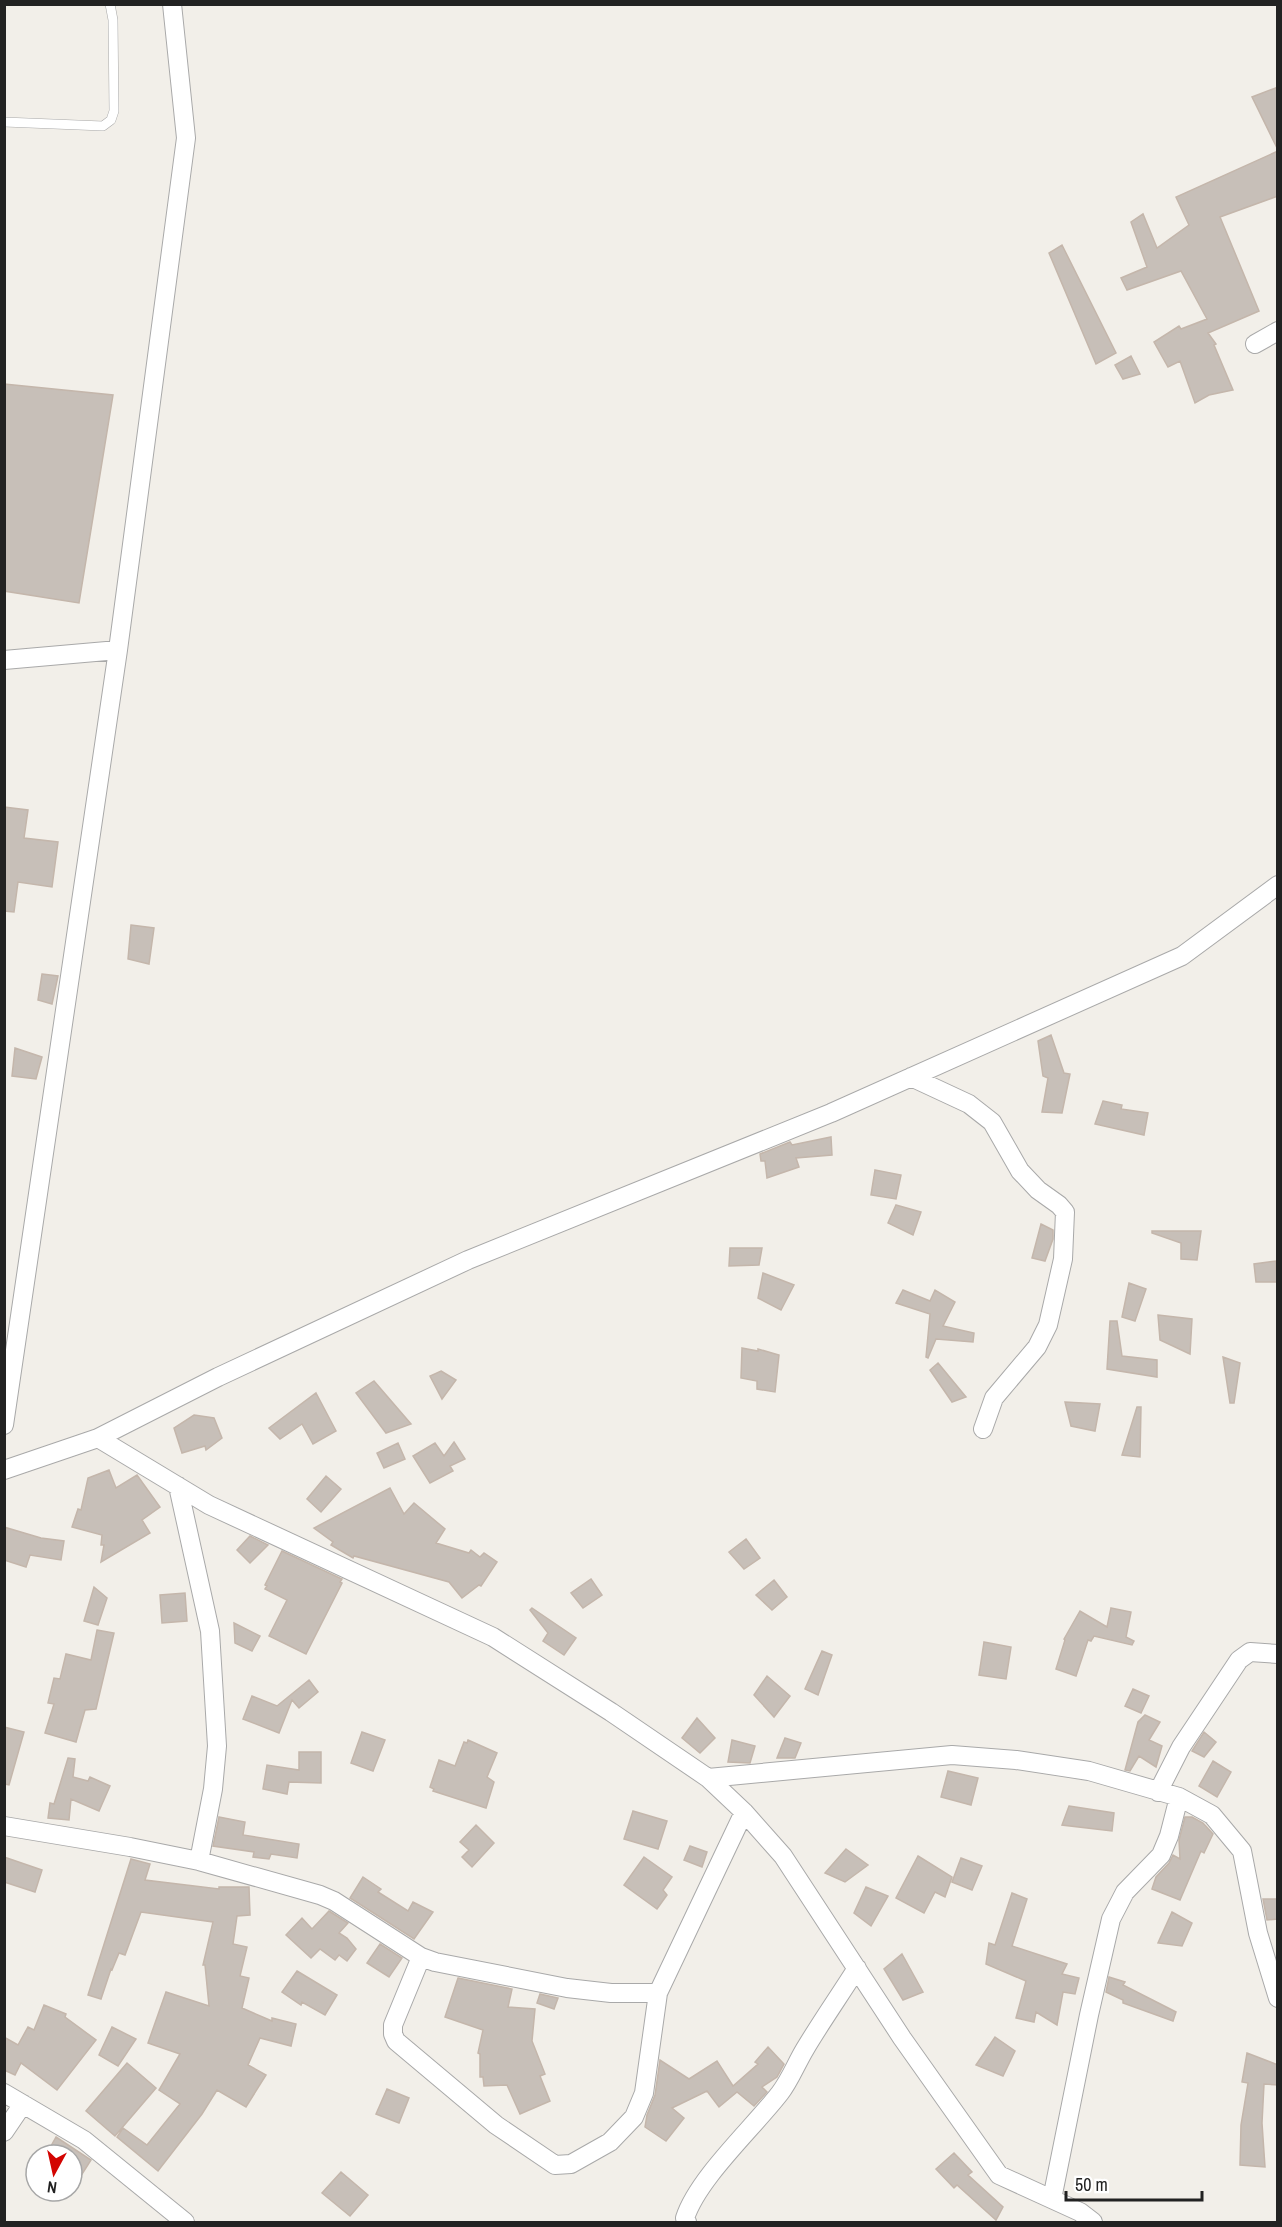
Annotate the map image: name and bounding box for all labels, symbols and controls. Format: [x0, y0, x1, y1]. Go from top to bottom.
north arrow [24, 2143, 84, 2203]
scale bar [1066, 2164, 1202, 2202]
text: 50 m [1075, 2172, 1108, 2197]
text: N [46, 2176, 58, 2199]

